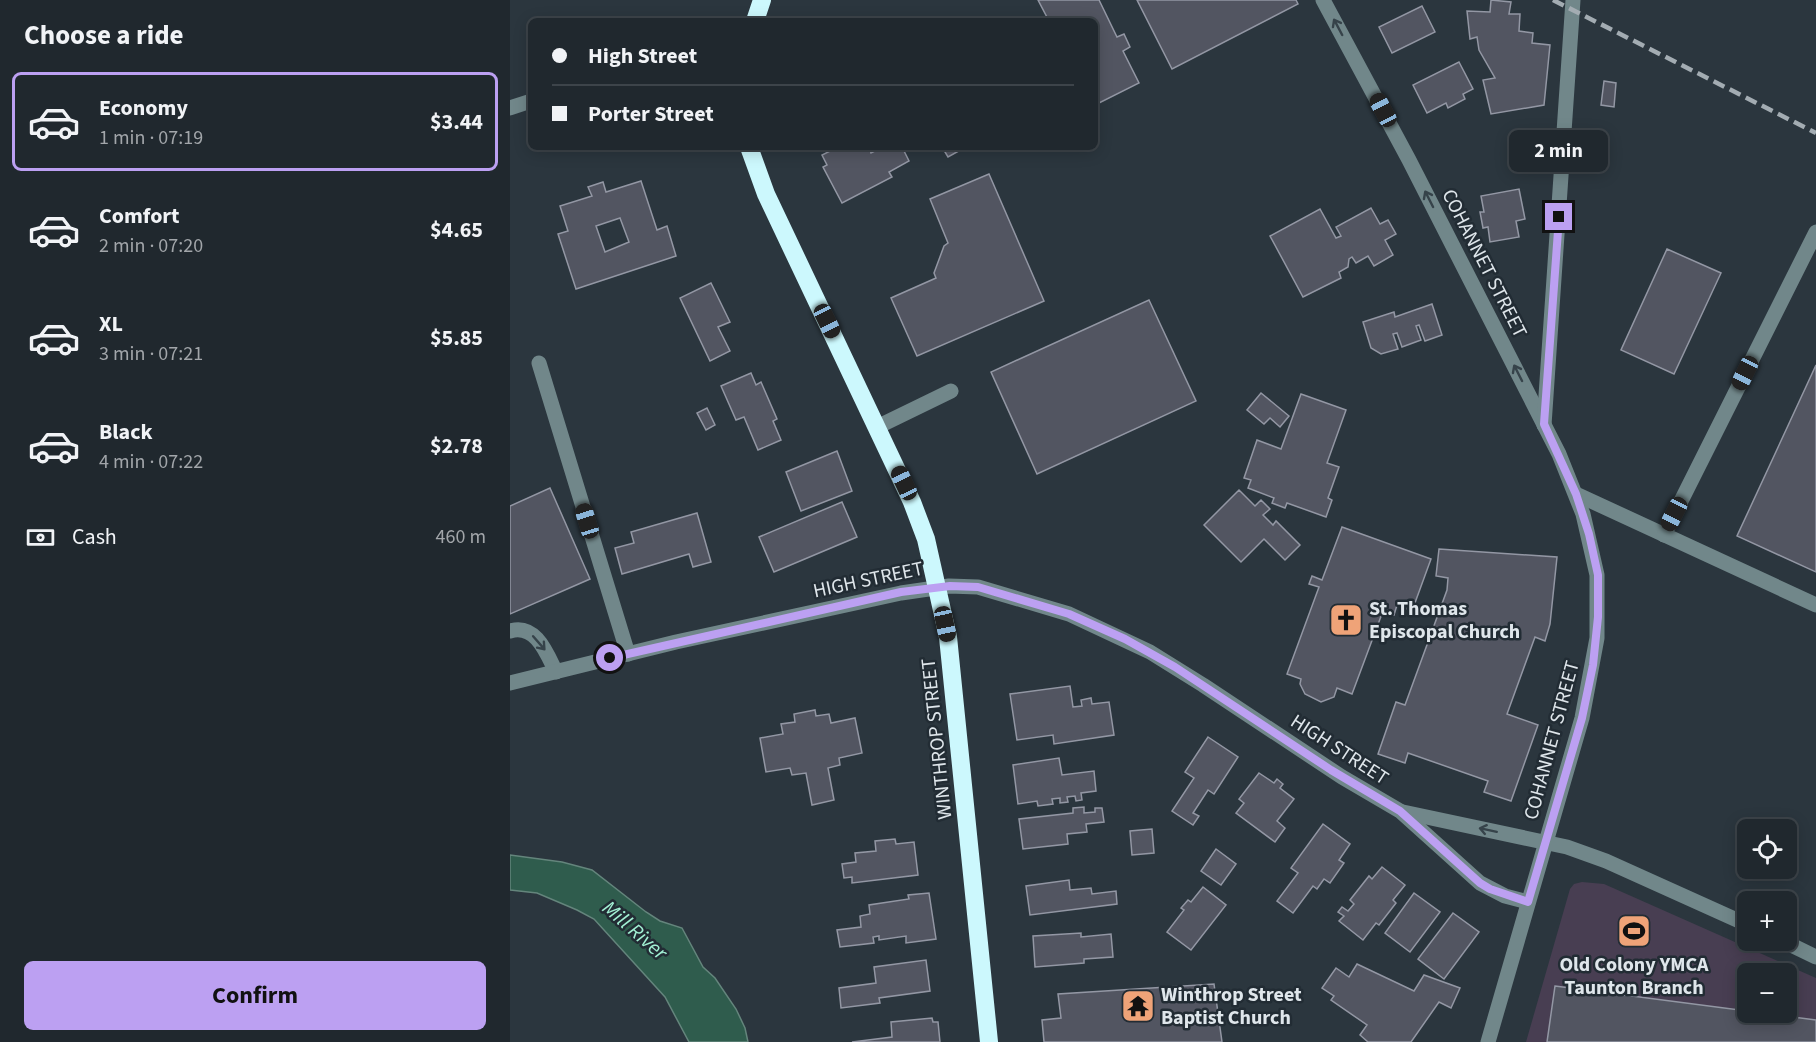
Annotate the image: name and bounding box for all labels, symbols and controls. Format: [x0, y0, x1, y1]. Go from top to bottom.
text: Choose a ride [24, 16, 184, 55]
one-way arrow [1332, 18, 1343, 36]
text: High Street [588, 40, 697, 72]
car [1367, 90, 1399, 130]
text: Economy [99, 92, 188, 124]
icon: car [27, 95, 81, 149]
text: Porter Street [588, 98, 714, 130]
text: $3.44 [430, 106, 483, 138]
text: 1 min · 07:19 [99, 124, 203, 152]
callout: 2 min [1510, 130, 1608, 172]
text: 2 min [1534, 137, 1583, 165]
street label: COHANNET STREET [1435, 184, 1534, 343]
one-way arrow [1423, 191, 1435, 208]
text: Comfort [99, 200, 180, 232]
icon: car [27, 203, 81, 257]
route end [1545, 203, 1572, 230]
text: $4.65 [430, 214, 483, 246]
text: 2 min · 07:20 [99, 232, 203, 260]
car [811, 301, 843, 341]
text: XL [99, 308, 123, 340]
icon: car [27, 311, 81, 365]
text: $5.85 [430, 322, 483, 354]
text: 3 min · 07:21 [99, 340, 203, 368]
car [1729, 353, 1761, 393]
one-way arrow [1511, 364, 1523, 382]
text: Black [99, 416, 153, 448]
icon: car [27, 419, 81, 473]
text: $2.78 [430, 430, 483, 462]
text: 4 min · 07:22 [99, 448, 203, 476]
car [888, 463, 920, 503]
car [1658, 494, 1690, 534]
car [573, 501, 601, 541]
icon: cash [24, 521, 57, 554]
text: Cash [72, 521, 117, 553]
text: 460 m [436, 523, 486, 551]
street label: HIGH STREET [811, 555, 926, 605]
place label: St. Thomas Episcopal Church [1369, 595, 1520, 646]
church icon: St. Thomas Episcopal Church [1328, 602, 1364, 638]
car [932, 605, 958, 643]
one-way arrow [532, 635, 546, 650]
route start [596, 644, 623, 671]
street label: WINTHROP STREET [915, 657, 959, 821]
street label: COHANNET STREET [1517, 657, 1587, 823]
street label: HIGH STREET [1285, 708, 1394, 792]
map controls [1737, 819, 1797, 1023]
button: locate [1737, 819, 1797, 879]
one-way arrow [1479, 824, 1499, 835]
button: + [1737, 891, 1797, 951]
water label: Mill River [596, 893, 675, 967]
sports icon: Old Colony YMCA Taunton Branch [1616, 913, 1652, 949]
place label: Old Colony YMCA Taunton Branch [1559, 951, 1709, 1002]
button: Confirm [24, 961, 486, 1030]
button: − [1737, 963, 1797, 1023]
place label: Winthrop Street Baptist Church [1161, 981, 1302, 1032]
temple icon: Winthrop Street Baptist Church [1120, 988, 1156, 1024]

